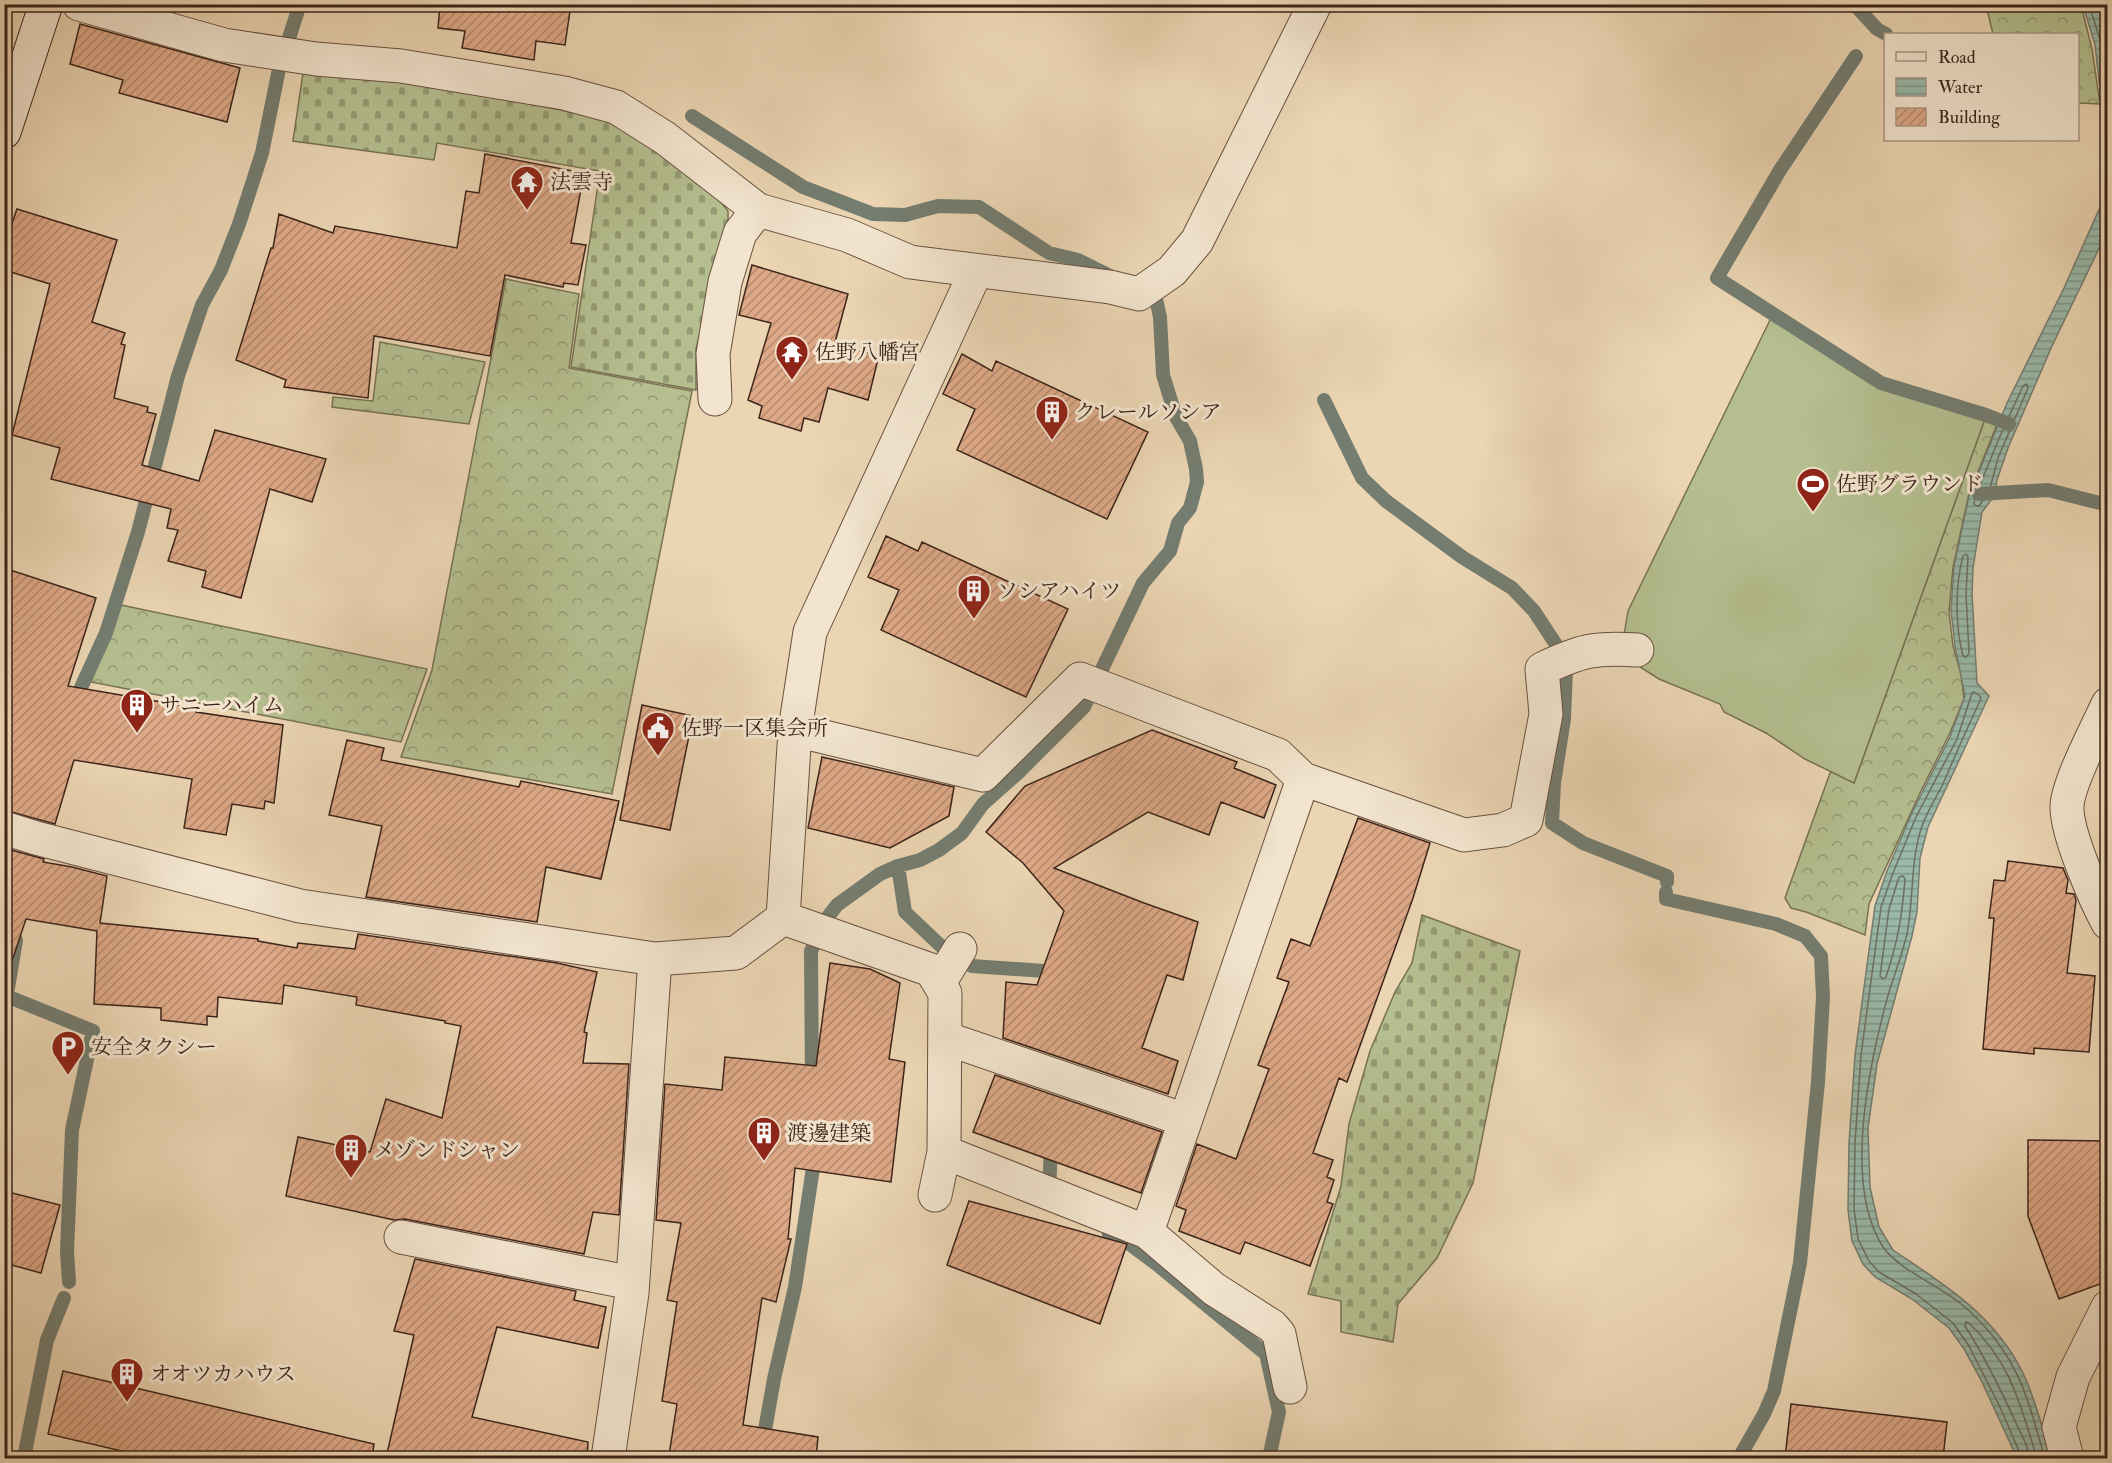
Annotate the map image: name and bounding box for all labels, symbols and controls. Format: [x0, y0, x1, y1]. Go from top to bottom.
legend [1884, 33, 2079, 141]
text: Road [1938, 46, 1976, 69]
text: Water [1937, 76, 1982, 99]
text: Building [1938, 106, 2001, 129]
temple icon: 法雲寺 [509, 164, 545, 211]
place label: 法雲寺 [550, 169, 613, 196]
temple icon: 佐野八幡宮 [774, 334, 810, 381]
place label: 佐野八幡宮 [815, 339, 920, 366]
building icon: クレールソシア [1034, 394, 1070, 441]
place label: クレールソシア [1075, 399, 1222, 426]
sports icon: 佐野グラウンド [1795, 466, 1831, 513]
place label: 佐野グラウンド [1836, 471, 1983, 498]
building icon: ソシアハイツ [956, 573, 992, 620]
place label: ソシアハイツ [997, 578, 1121, 605]
building icon: サニーハイム [119, 687, 155, 734]
place label: サニーハイム [160, 692, 284, 719]
public building icon: 佐野一区集会所 [640, 710, 676, 757]
place label: 佐野一区集会所 [681, 715, 828, 742]
parking icon: 安全タクシー [50, 1029, 86, 1076]
place label: 安全タクシー [91, 1034, 217, 1061]
building icon: 渡邊建築 [746, 1115, 782, 1162]
place label: 渡邊建築 [787, 1120, 871, 1147]
building icon: メゾンドシャン [333, 1132, 369, 1179]
place label: メゾンドシャン [374, 1137, 520, 1164]
building icon: オオツカハウス [109, 1356, 145, 1403]
place label: オオツカハウス [150, 1361, 296, 1388]

